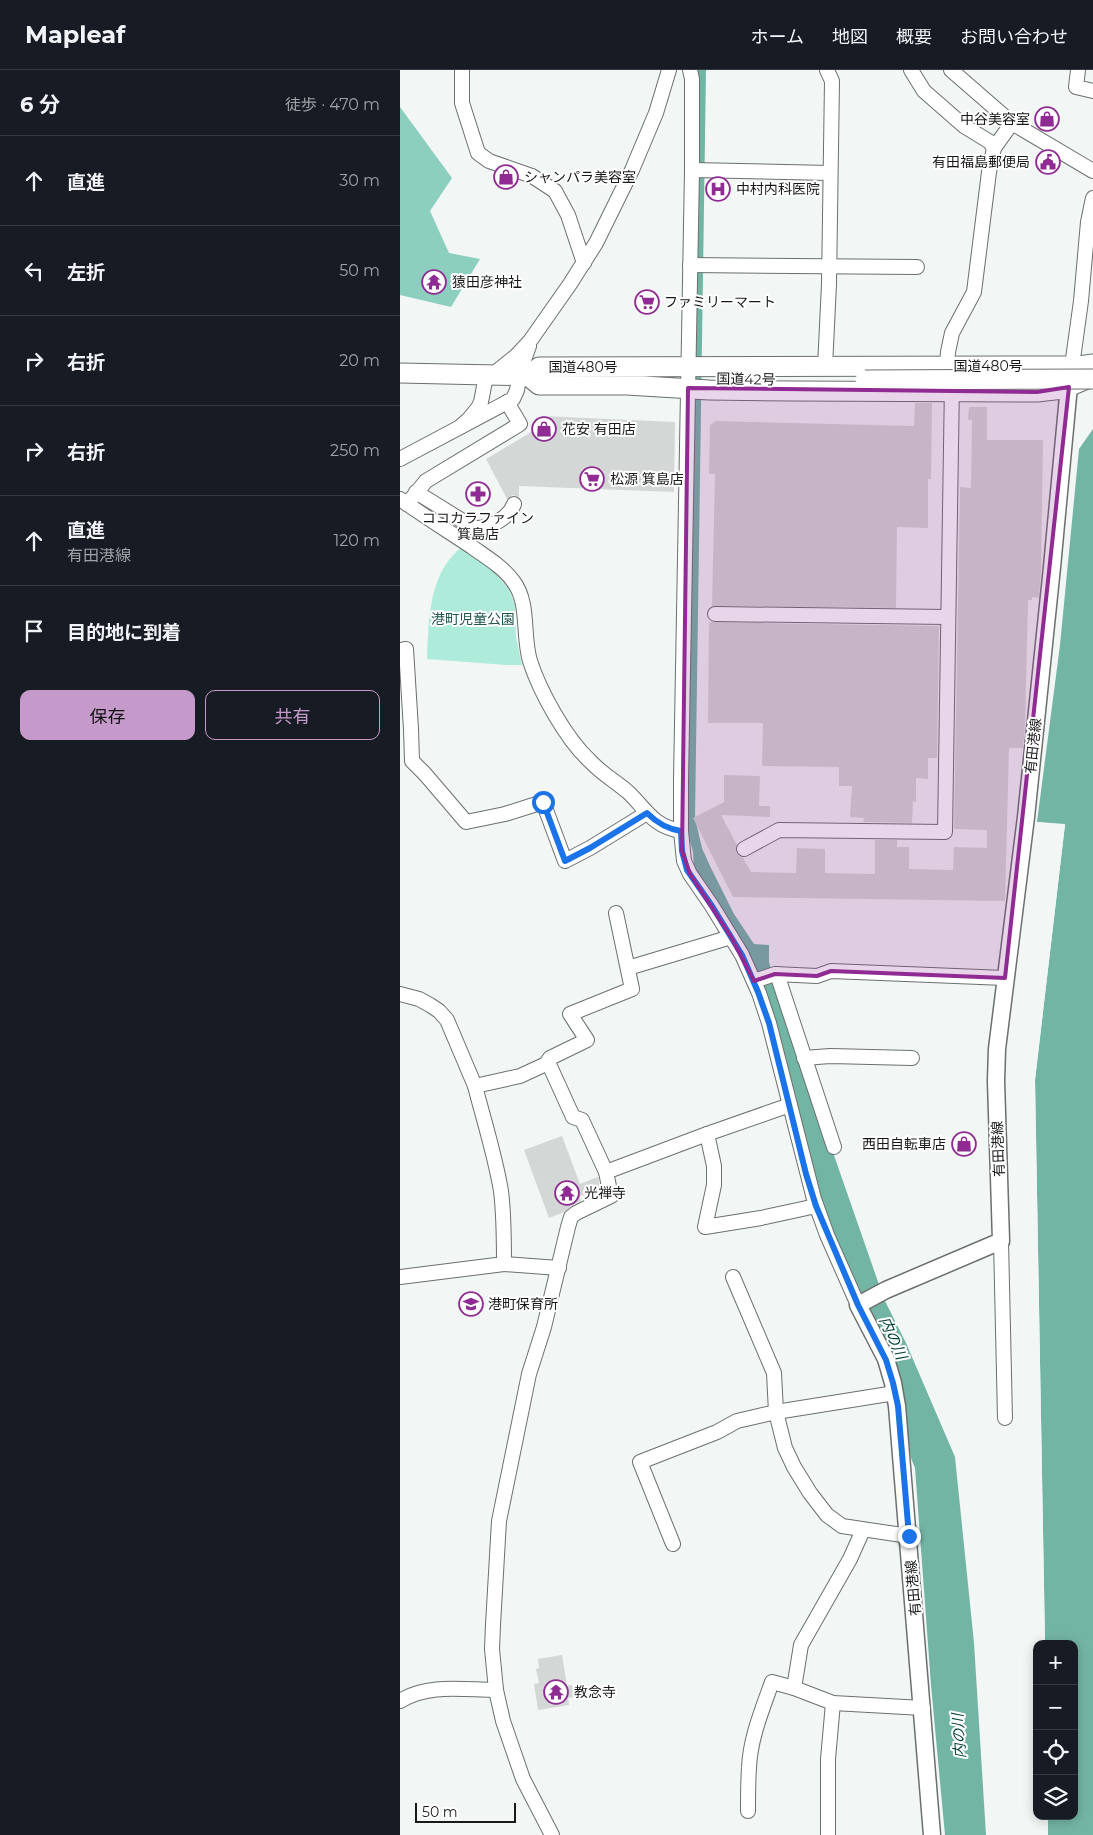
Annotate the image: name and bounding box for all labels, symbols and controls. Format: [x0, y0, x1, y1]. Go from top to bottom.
text: Mapleaf [25, 20, 125, 49]
text: ホーム [751, 26, 804, 48]
text: 地図 [832, 26, 868, 48]
text: 概要 [896, 26, 932, 48]
text: お問い合わせ [960, 26, 1068, 48]
text: 6 分 [20, 92, 60, 117]
text: 徒歩 · 470 m [285, 95, 380, 114]
shop icon: 中谷美容室 [1034, 106, 1060, 132]
place label: 中谷美容室 [960, 110, 1030, 128]
public building icon: 有田福島郵便局 [1035, 149, 1061, 175]
place label: 有田福島郵便局 [932, 153, 1030, 171]
shop icon: シャンパラ美容室 [493, 164, 519, 190]
icon: ahead [20, 167, 48, 195]
place label: シャンパラ美容室 [524, 168, 636, 186]
text: 直進 [67, 171, 105, 194]
text: 30 m [339, 171, 380, 190]
hospital icon: 中村内科医院 [705, 176, 731, 202]
place label: 中村内科医院 [736, 180, 820, 198]
icon: left [20, 257, 48, 285]
text: 左折 [67, 261, 105, 284]
text: 50 m [339, 261, 380, 280]
temple icon: 猿田彦神社 [421, 269, 447, 295]
place label: 猿田彦神社 [452, 273, 522, 291]
supermarket icon: ファミリーマート [634, 289, 660, 315]
place label: ファミリーマート [664, 293, 776, 311]
icon: right [20, 347, 48, 375]
text: 右折 [67, 351, 105, 374]
text: 20 m [339, 351, 380, 370]
street label: 国道480号 [953, 357, 1023, 375]
street label: 国道480号 [548, 358, 618, 376]
street label: 国道42号 [716, 369, 776, 389]
shop icon: 花安 有田店 [531, 416, 557, 442]
place label: 花安 有田店 [562, 420, 636, 438]
icon: right [20, 437, 48, 465]
text: 右折 [67, 441, 105, 464]
text: 250 m [330, 441, 380, 460]
supermarket icon: 松源 箕島店 [579, 466, 605, 492]
place label: 松源 箕島店 [610, 470, 684, 488]
pharmacy icon: ココカラファイン 箕島店 [465, 481, 491, 507]
place label: ココカラファイン 箕島店 [422, 509, 534, 543]
text: 直進 [67, 519, 105, 542]
icon: ahead [20, 527, 48, 555]
text: 120 m [333, 531, 380, 550]
text: 有田港線 [67, 546, 131, 565]
park label: 港町児童公園 [431, 610, 515, 628]
icon: arrive [20, 617, 48, 645]
text: 目的地に到着 [67, 621, 181, 644]
button: 保存 [20, 690, 195, 740]
button: 共有 [205, 690, 380, 740]
street label: 有田港線 [1021, 717, 1045, 775]
route start [532, 791, 555, 814]
street label: 有田港線 [988, 1121, 1008, 1177]
shop icon: 西田自転車店 [951, 1131, 977, 1157]
place label: 西田自転車店 [862, 1135, 946, 1153]
temple icon: 光禅寺 [554, 1180, 580, 1206]
place label: 光禅寺 [584, 1184, 626, 1202]
school or university icon: 港町保育所 [458, 1291, 484, 1317]
place label: 港町保育所 [488, 1295, 558, 1313]
water label: 内の川 [876, 1313, 912, 1364]
route end [898, 1525, 921, 1548]
street label: 有田港線 [902, 1559, 924, 1617]
map controls [1033, 1640, 1078, 1820]
button: + [1033, 1640, 1078, 1685]
temple icon: 教念寺 [543, 1679, 569, 1705]
place label: 教念寺 [574, 1683, 616, 1701]
button: − [1033, 1685, 1078, 1730]
water label: 内の川 [948, 1711, 969, 1759]
button: locate [1033, 1730, 1078, 1775]
button: layers [1033, 1775, 1078, 1820]
scale bar [415, 1800, 516, 1823]
text: 50 m [422, 1803, 458, 1821]

